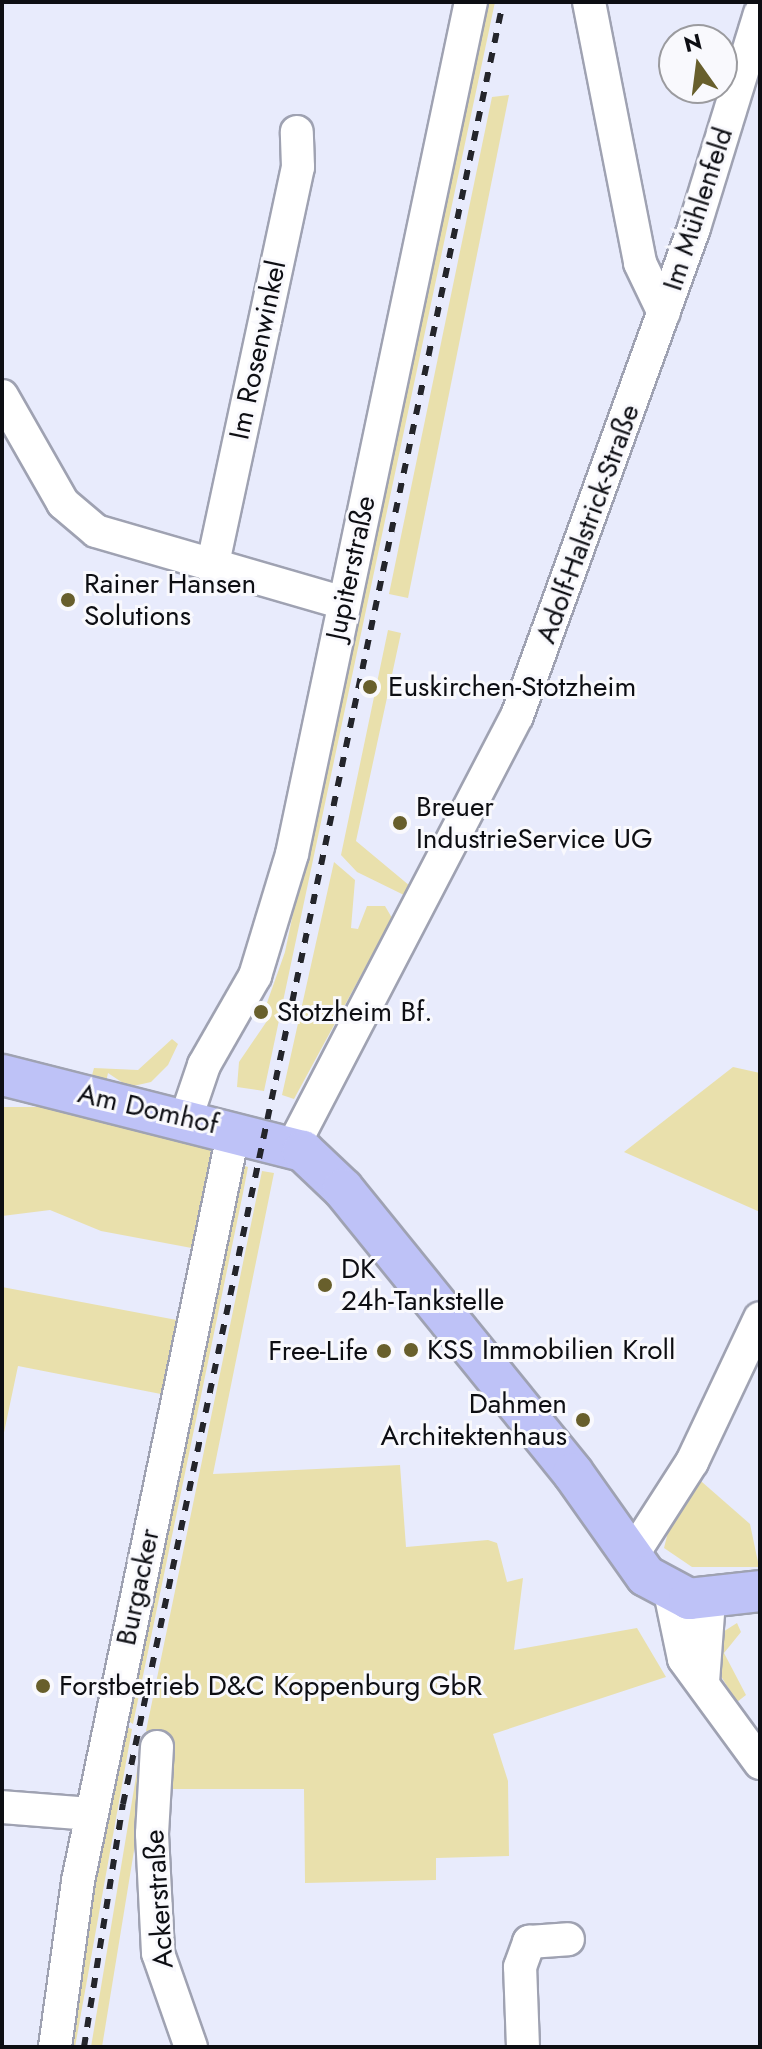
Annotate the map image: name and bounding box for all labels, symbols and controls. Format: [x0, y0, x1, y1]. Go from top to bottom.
north arrow [658, 24, 738, 104]
text: N [680, 25, 705, 60]
street label: Im Mühlenfeld [656, 123, 740, 295]
street label: Im Rosenwinkel [223, 257, 293, 443]
street label: Adolf-Halstrick-Straße [529, 400, 647, 648]
street label: Jupiterstraße [319, 493, 383, 643]
place label: Rainer Hansen Solutions [84, 567, 256, 633]
marker: Rainer Hansen Solutions [59, 591, 77, 609]
place label: Euskirchen-Stotzheim [388, 670, 636, 704]
marker: Euskirchen-Stotzheim [359, 676, 381, 698]
place label: Breuer IndustrieService UG [416, 790, 653, 856]
marker: Breuer IndustrieService UG [391, 814, 409, 832]
place label: Stotzheim Bf. [277, 995, 433, 1029]
marker: Stotzheim Bf. [252, 1003, 270, 1021]
street label: Am Domhof [75, 1077, 221, 1141]
place label: DK 24h-Tankstelle [341, 1252, 504, 1318]
marker: DK 24h-Tankstelle [316, 1276, 334, 1294]
place label: KSS Immobilien Kroll [427, 1333, 675, 1367]
place label: Free-Life [268, 1334, 368, 1368]
marker: KSS Immobilien Kroll [402, 1341, 420, 1359]
marker: Free-Life [375, 1342, 393, 1360]
place label: Dahmen Architektenhaus [381, 1387, 567, 1453]
marker: Dahmen Architektenhaus [574, 1411, 592, 1429]
street label: Burgacker [109, 1526, 167, 1648]
place label: Forstbetrieb D&C Koppenburg GbR [59, 1669, 482, 1703]
marker: Forstbetrieb D&C Koppenburg GbR [34, 1677, 52, 1695]
street label: Ackerstraße [137, 1828, 181, 1970]

